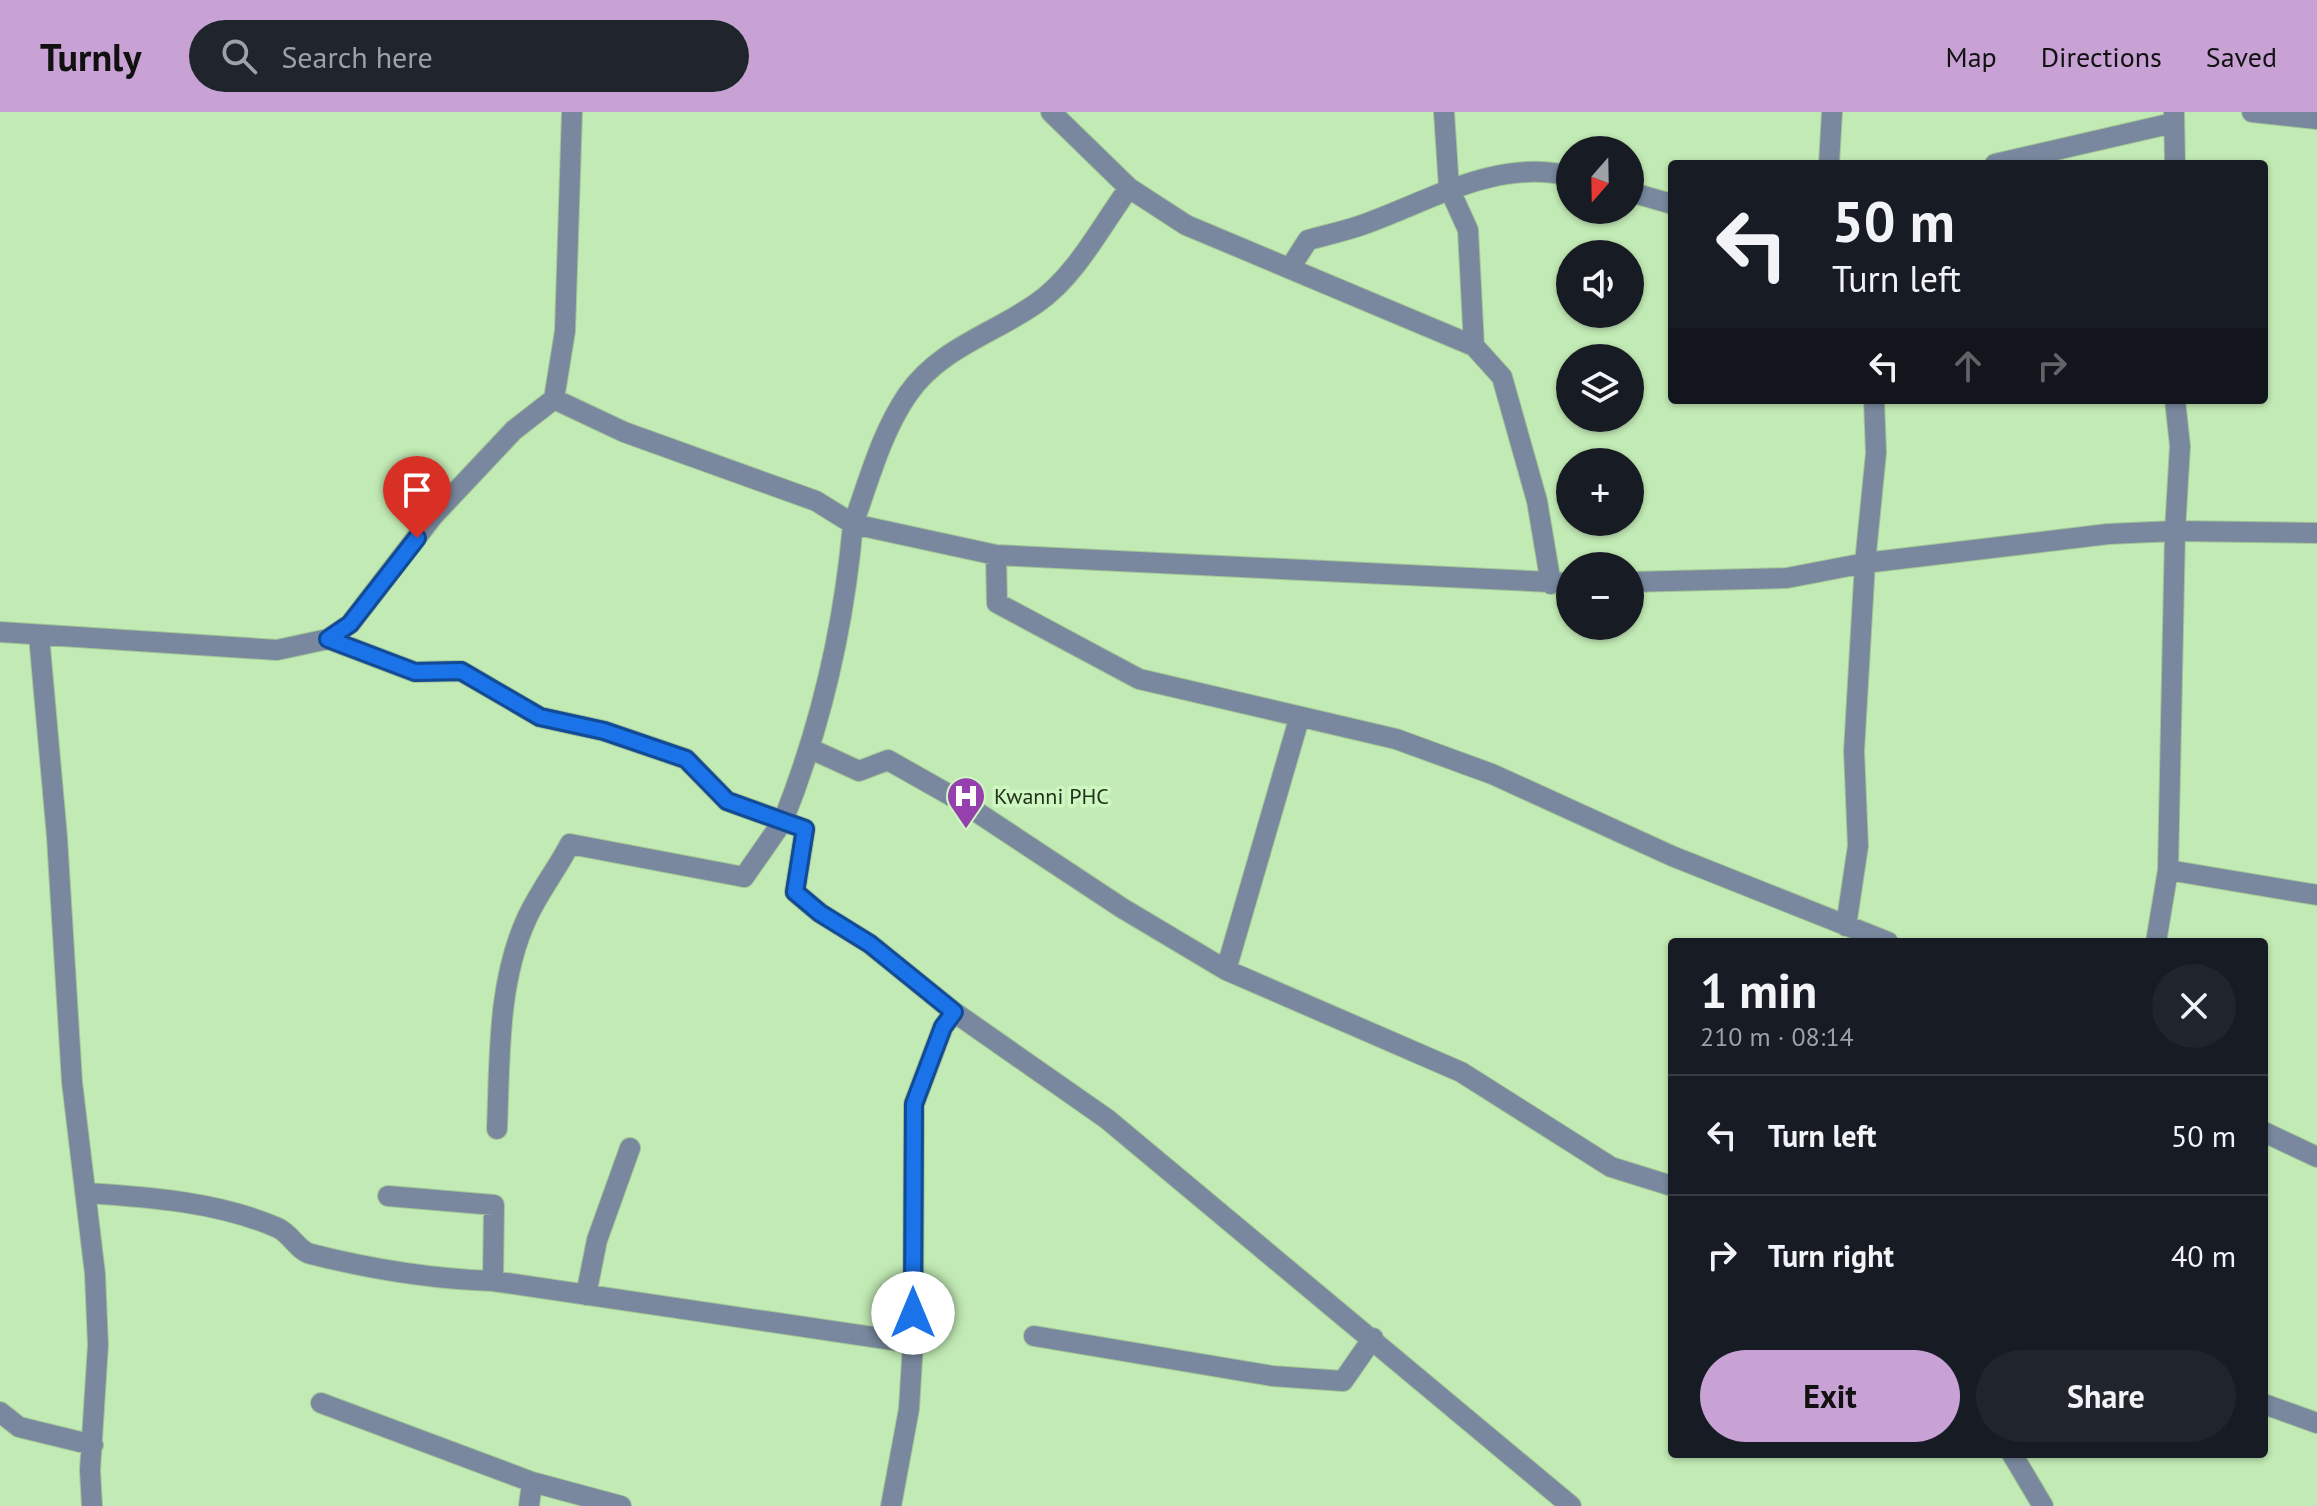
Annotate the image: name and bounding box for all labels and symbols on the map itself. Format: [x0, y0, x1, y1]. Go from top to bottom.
north arrow [1556, 136, 1644, 224]
pin [383, 456, 451, 538]
hospital icon: Kwanni PHC [945, 775, 987, 830]
place label: Kwanni PHC [994, 782, 1109, 810]
position arrow [871, 1271, 955, 1355]

